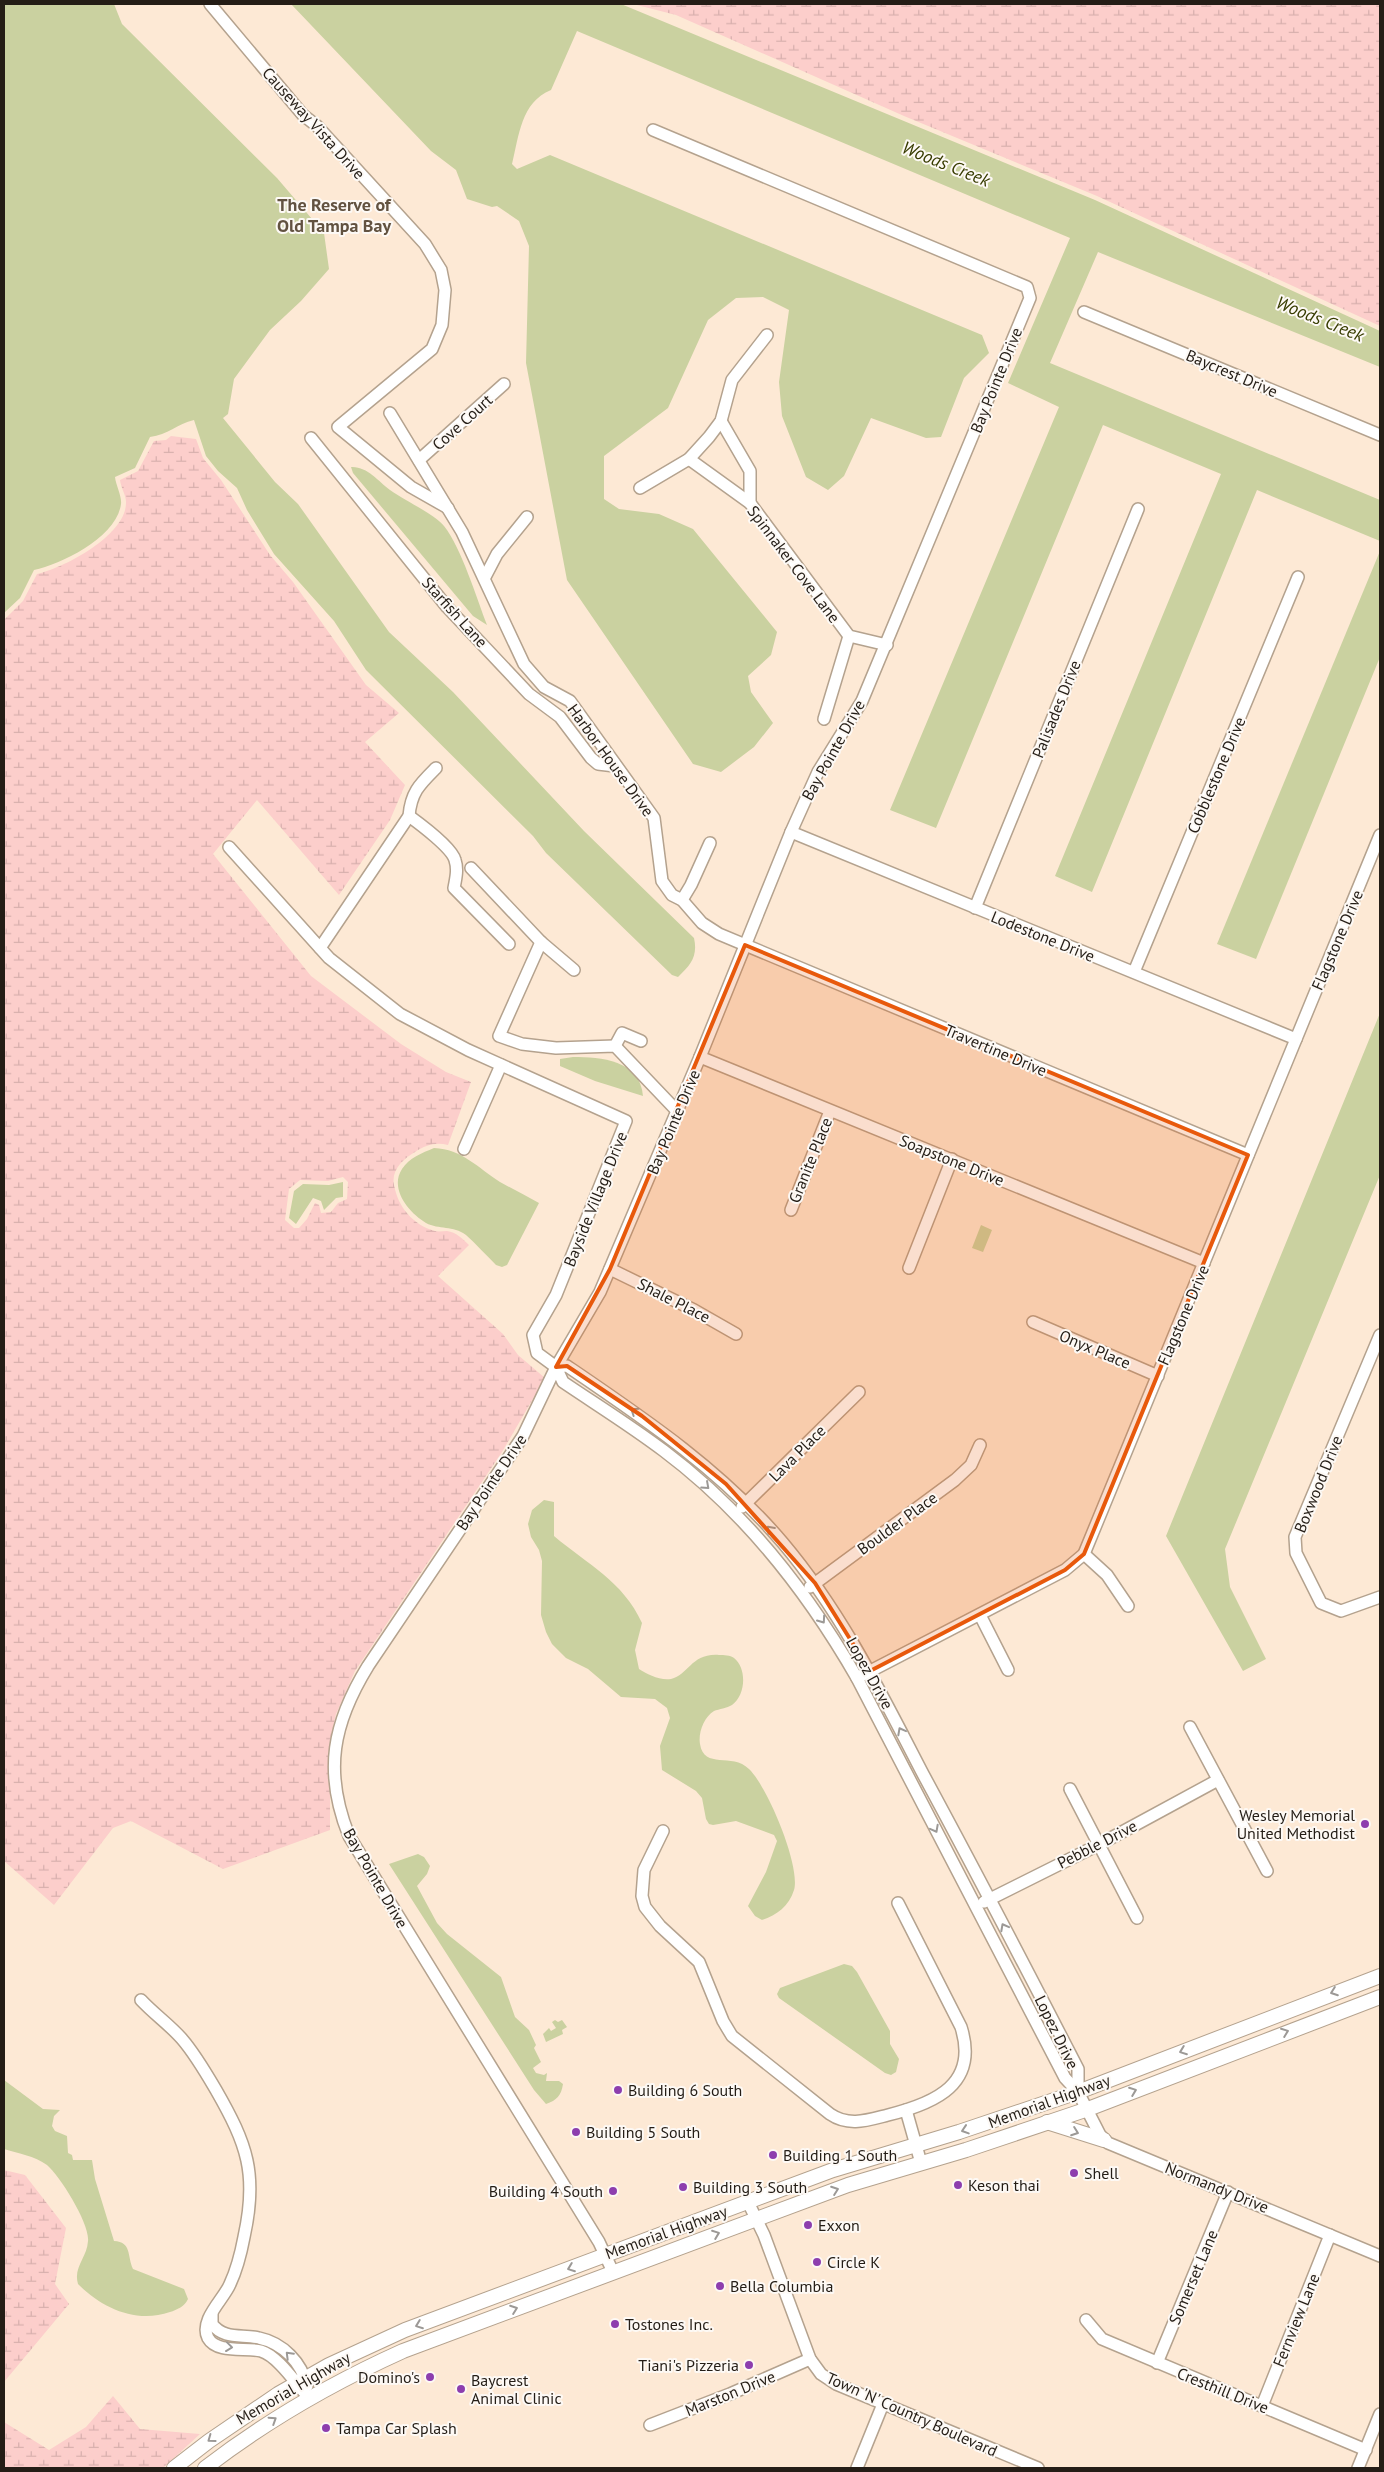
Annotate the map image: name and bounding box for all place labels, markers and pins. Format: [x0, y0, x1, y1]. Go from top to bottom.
place label: Wesley Memorial United Methodist [1237, 1805, 1356, 1843]
marker: Wesley Memorial United Methodist [1359, 1818, 1371, 1830]
place label: Building 6 South [628, 2080, 742, 2100]
marker: Building 6 South [612, 2084, 624, 2096]
place label: Building 5 South [586, 2122, 700, 2142]
marker: Building 5 South [570, 2126, 582, 2138]
place label: Building 1 South [783, 2145, 897, 2165]
marker: Building 1 South [767, 2149, 779, 2161]
place label: Shell [1084, 2163, 1119, 2183]
marker: Shell [1068, 2167, 1080, 2179]
place label: Keson thai [968, 2175, 1040, 2195]
place label: Building 3 South [693, 2177, 807, 2197]
marker: Keson thai [952, 2179, 964, 2191]
place label: Building 4 South [489, 2181, 603, 2201]
marker: Building 3 South [677, 2181, 689, 2193]
marker: Building 4 South [607, 2185, 619, 2197]
place label: Exxon [818, 2215, 860, 2235]
marker: Exxon [802, 2219, 814, 2231]
place label: Circle K [827, 2252, 880, 2272]
marker: Circle K [811, 2256, 823, 2268]
place label: Bella Columbia [730, 2276, 833, 2296]
marker: Bella Columbia [714, 2280, 726, 2292]
place label: Tostones Inc. [625, 2314, 713, 2334]
marker: Tostones Inc. [609, 2318, 621, 2330]
place label: Tiani's Pizzeria [638, 2355, 739, 2375]
marker: Tiani's Pizzeria [743, 2359, 755, 2371]
place label: Domino's [358, 2367, 420, 2387]
place label: Baycrest Animal Clinic [471, 2370, 562, 2408]
marker: Domino's [424, 2371, 436, 2383]
marker: Baycrest Animal Clinic [455, 2383, 467, 2395]
place label: Tampa Car Splash [336, 2418, 457, 2438]
marker: Tampa Car Splash [320, 2422, 332, 2434]

